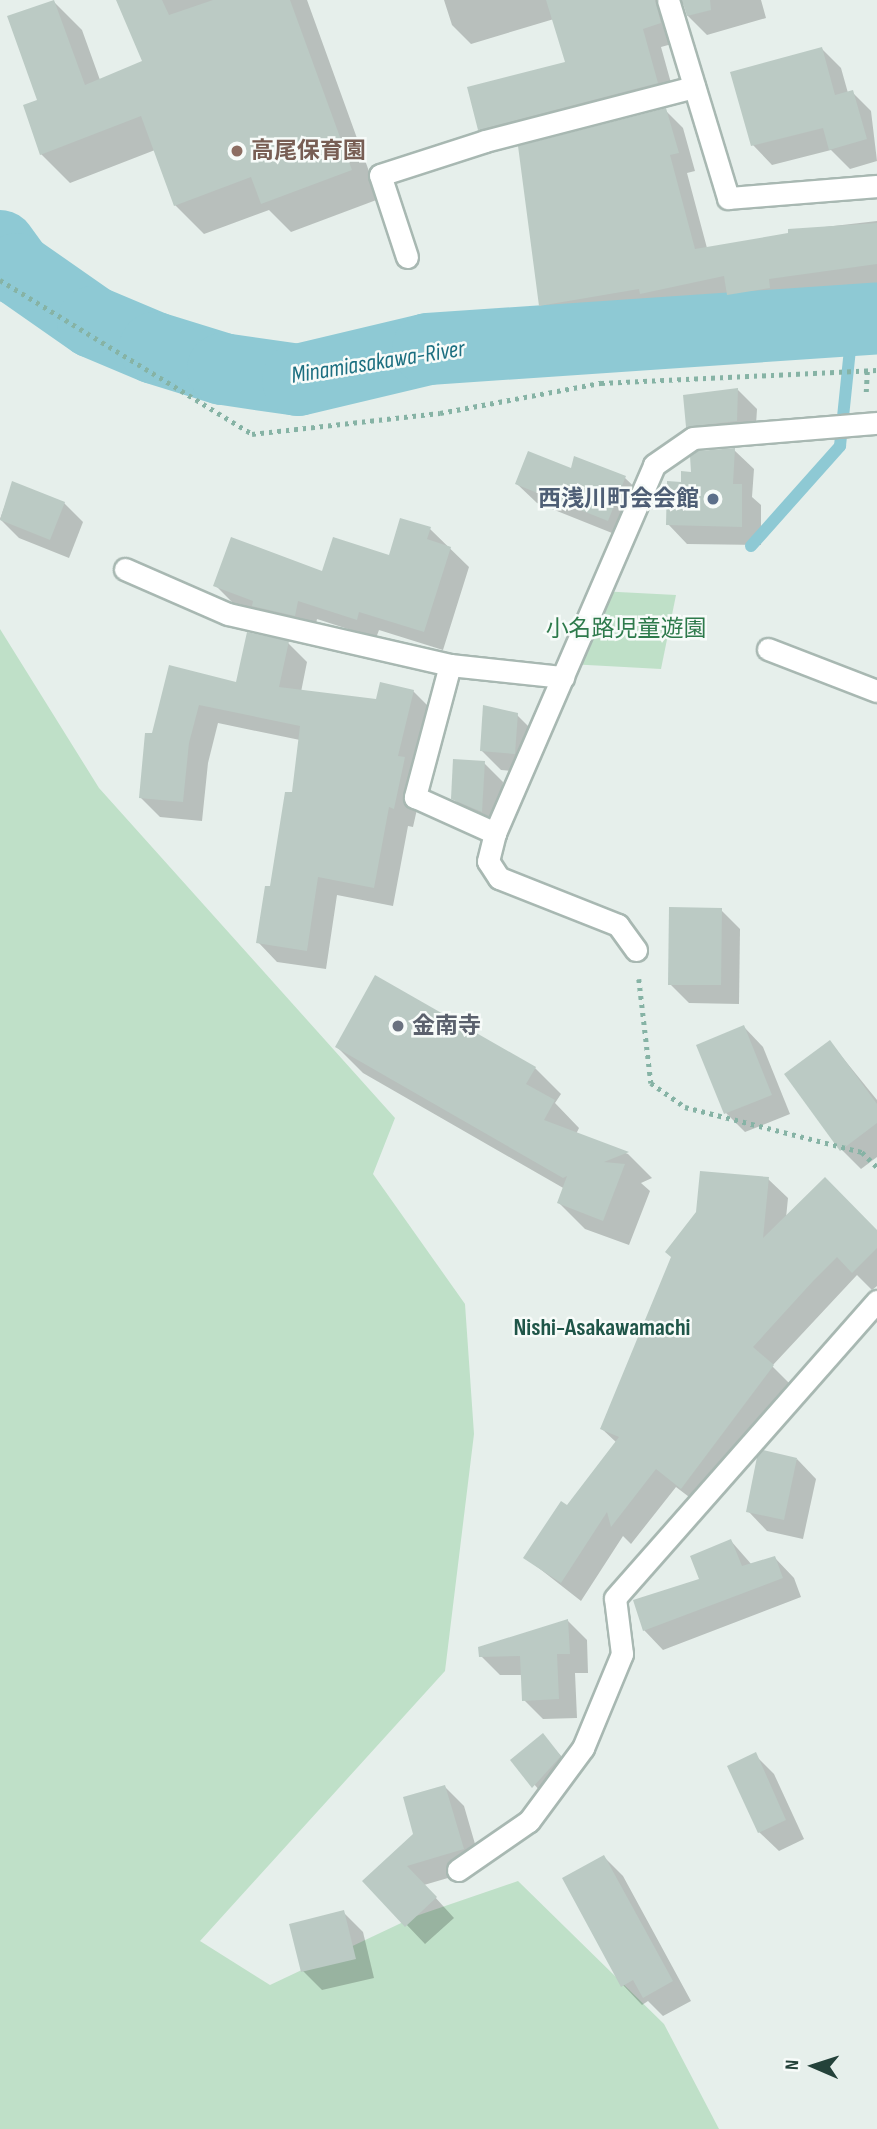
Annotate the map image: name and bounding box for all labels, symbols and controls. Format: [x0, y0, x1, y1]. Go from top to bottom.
place label: 高尾保育園 [251, 137, 366, 165]
marker: 高尾保育園 [229, 143, 245, 159]
water label: Minamiasakawa-River [289, 334, 467, 390]
place label: 西浅川町会会館 [538, 485, 699, 513]
marker: 西浅川町会会館 [705, 491, 721, 507]
park label: 小名路児童遊園 [546, 615, 706, 643]
place label: 金南寺 [412, 1012, 481, 1040]
marker: 金南寺 [390, 1018, 406, 1034]
district label: Nishi-Asakawamachi [514, 1314, 690, 1342]
north arrow [779, 2031, 849, 2101]
text: N [781, 2059, 804, 2071]

